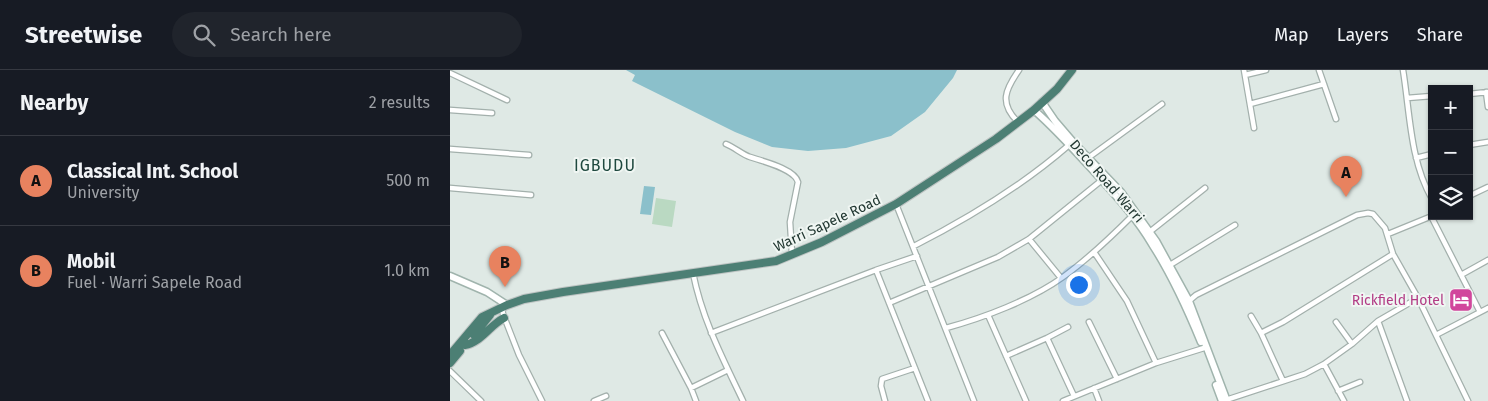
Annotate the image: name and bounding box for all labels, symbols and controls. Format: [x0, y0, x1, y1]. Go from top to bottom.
search box [172, 12, 522, 57]
text: Streetwise [25, 21, 142, 49]
icon: search [190, 21, 218, 49]
text: Search here [230, 23, 332, 46]
text: Map [1274, 24, 1309, 46]
text: Layers [1337, 24, 1389, 46]
text: Share [1417, 24, 1463, 46]
map controls [1428, 85, 1473, 220]
button: + [1428, 85, 1473, 130]
text: Nearby [20, 90, 88, 116]
text: 2 results [369, 93, 430, 112]
button: − [1428, 130, 1473, 175]
street label: Deco Road Warri [1066, 136, 1147, 226]
district label: IGBUDU [574, 156, 636, 175]
pin: A [1330, 156, 1362, 197]
text: Classical Int. School [67, 160, 238, 183]
text: A [31, 171, 41, 190]
text: 500 m [386, 171, 430, 190]
button: layers [1428, 175, 1473, 220]
text: University [67, 183, 140, 202]
street label: Warri Sapele Road [771, 191, 883, 256]
pin: B [489, 246, 521, 287]
text: Mobil [67, 250, 115, 273]
text: B [31, 261, 41, 280]
text: 1.0 km [384, 261, 430, 280]
your location [1066, 272, 1092, 298]
text: Fuel · Warri Sapele Road [67, 273, 242, 292]
hotel icon: Rickfield Hotel [1448, 287, 1474, 313]
place label: Rickfield Hotel [1352, 292, 1444, 309]

